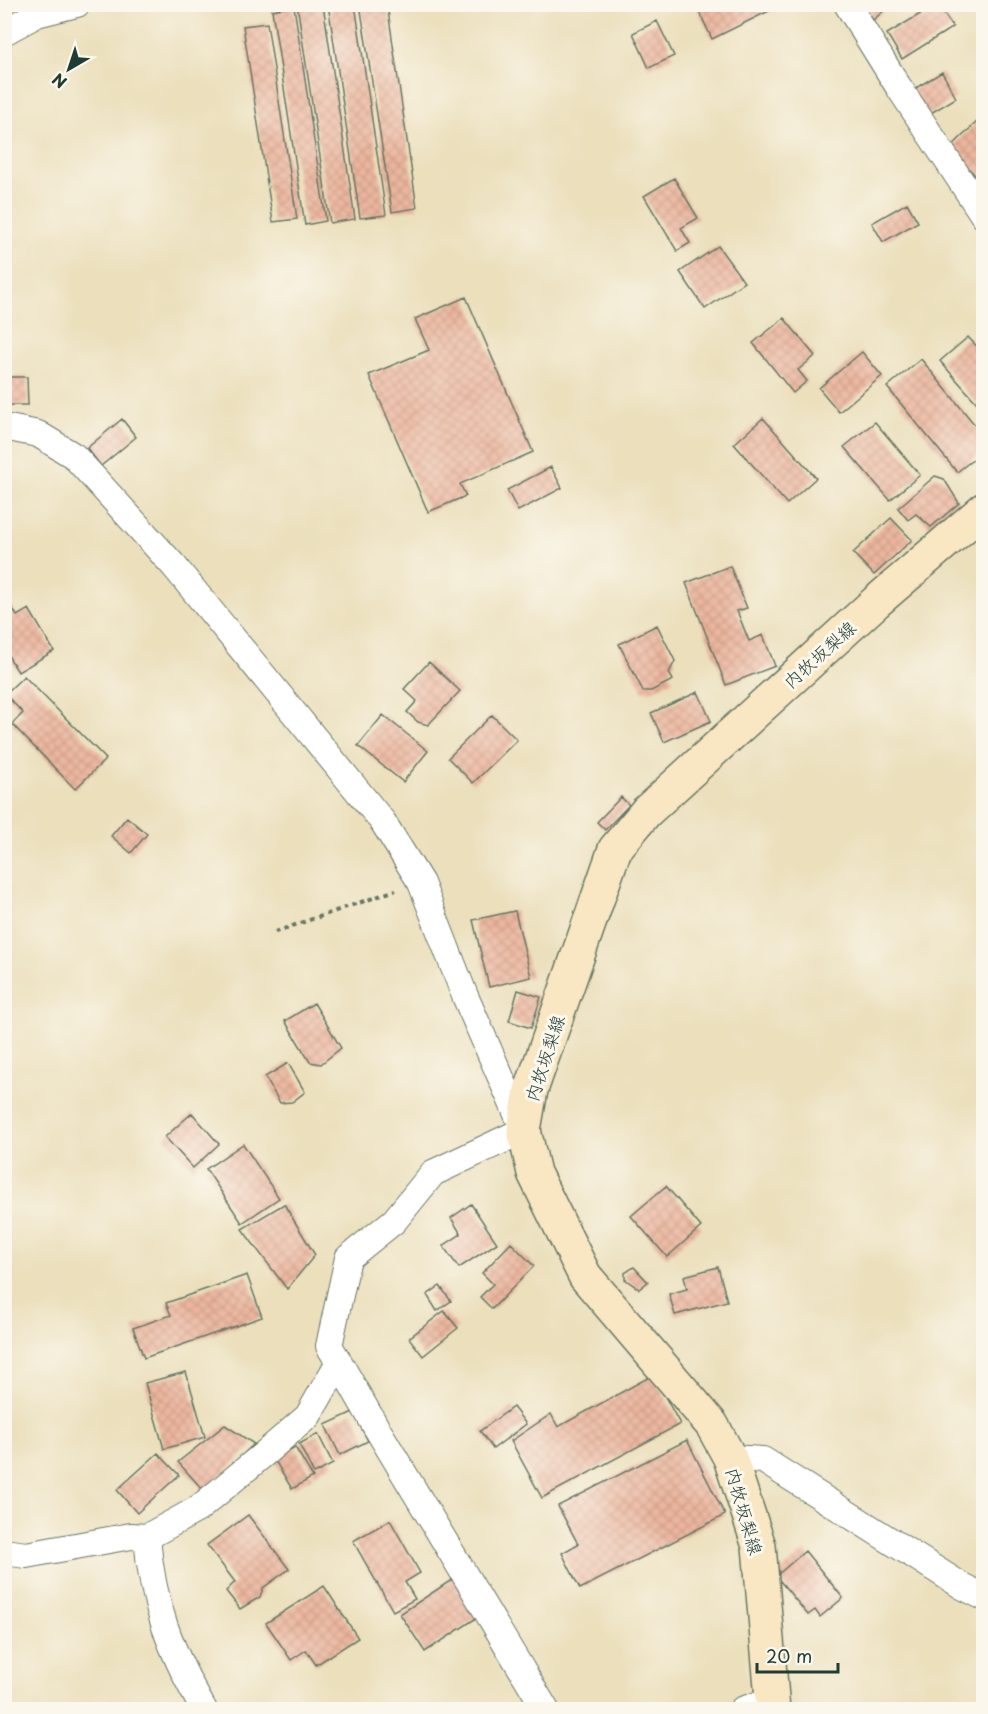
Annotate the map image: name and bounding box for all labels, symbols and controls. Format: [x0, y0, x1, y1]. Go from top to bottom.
north arrow [39, 39, 99, 99]
text: N [46, 68, 71, 95]
street label: 内牧坂梨線 [777, 614, 861, 694]
street label: 内牧坂梨線 [517, 1011, 571, 1105]
street label: 内牧坂梨線 [720, 1464, 770, 1558]
scale bar [757, 1636, 838, 1674]
text: 20 m [766, 1642, 812, 1669]

